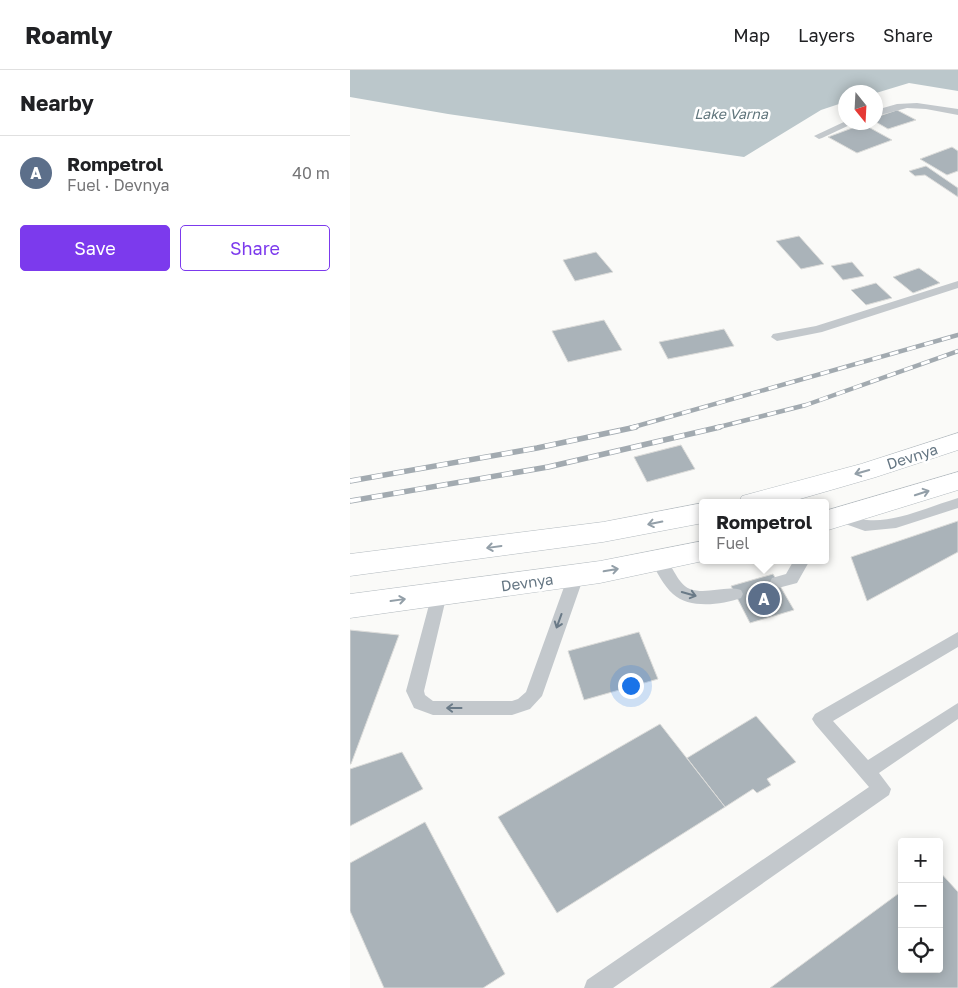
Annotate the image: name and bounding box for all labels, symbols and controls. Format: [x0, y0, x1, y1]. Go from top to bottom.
text: Roamly [25, 20, 113, 49]
text: Map [733, 24, 770, 46]
text: Layers [798, 24, 855, 46]
text: Share [883, 24, 933, 46]
north arrow [838, 85, 883, 130]
text: Nearby [20, 90, 94, 116]
water label: Lake Varna [694, 105, 769, 122]
text: Rompetrol [67, 152, 163, 175]
text: A [30, 163, 42, 183]
text: 40 m [292, 163, 330, 183]
text: Fuel · Devnya [67, 175, 170, 195]
button: Save [20, 225, 170, 271]
button: Share [180, 225, 330, 271]
street label: Devnya [884, 439, 940, 473]
one-way arrow [854, 468, 870, 478]
one-way arrow [914, 487, 930, 497]
popup [699, 499, 829, 564]
text: Rompetrol [716, 510, 812, 533]
one-way arrow [647, 518, 663, 528]
text: Fuel [716, 533, 749, 553]
one-way arrow [487, 542, 503, 552]
one-way arrow [603, 565, 619, 575]
street label: Devnya [500, 569, 554, 595]
pin: A [748, 580, 780, 618]
one-way arrow [681, 590, 697, 599]
one-way arrow [390, 595, 406, 605]
one-way arrow [554, 613, 564, 629]
your location [618, 673, 644, 699]
one-way arrow [446, 703, 462, 713]
map controls [898, 838, 943, 973]
button: + [898, 838, 943, 883]
button: − [898, 883, 943, 928]
button: locate [898, 928, 943, 973]

